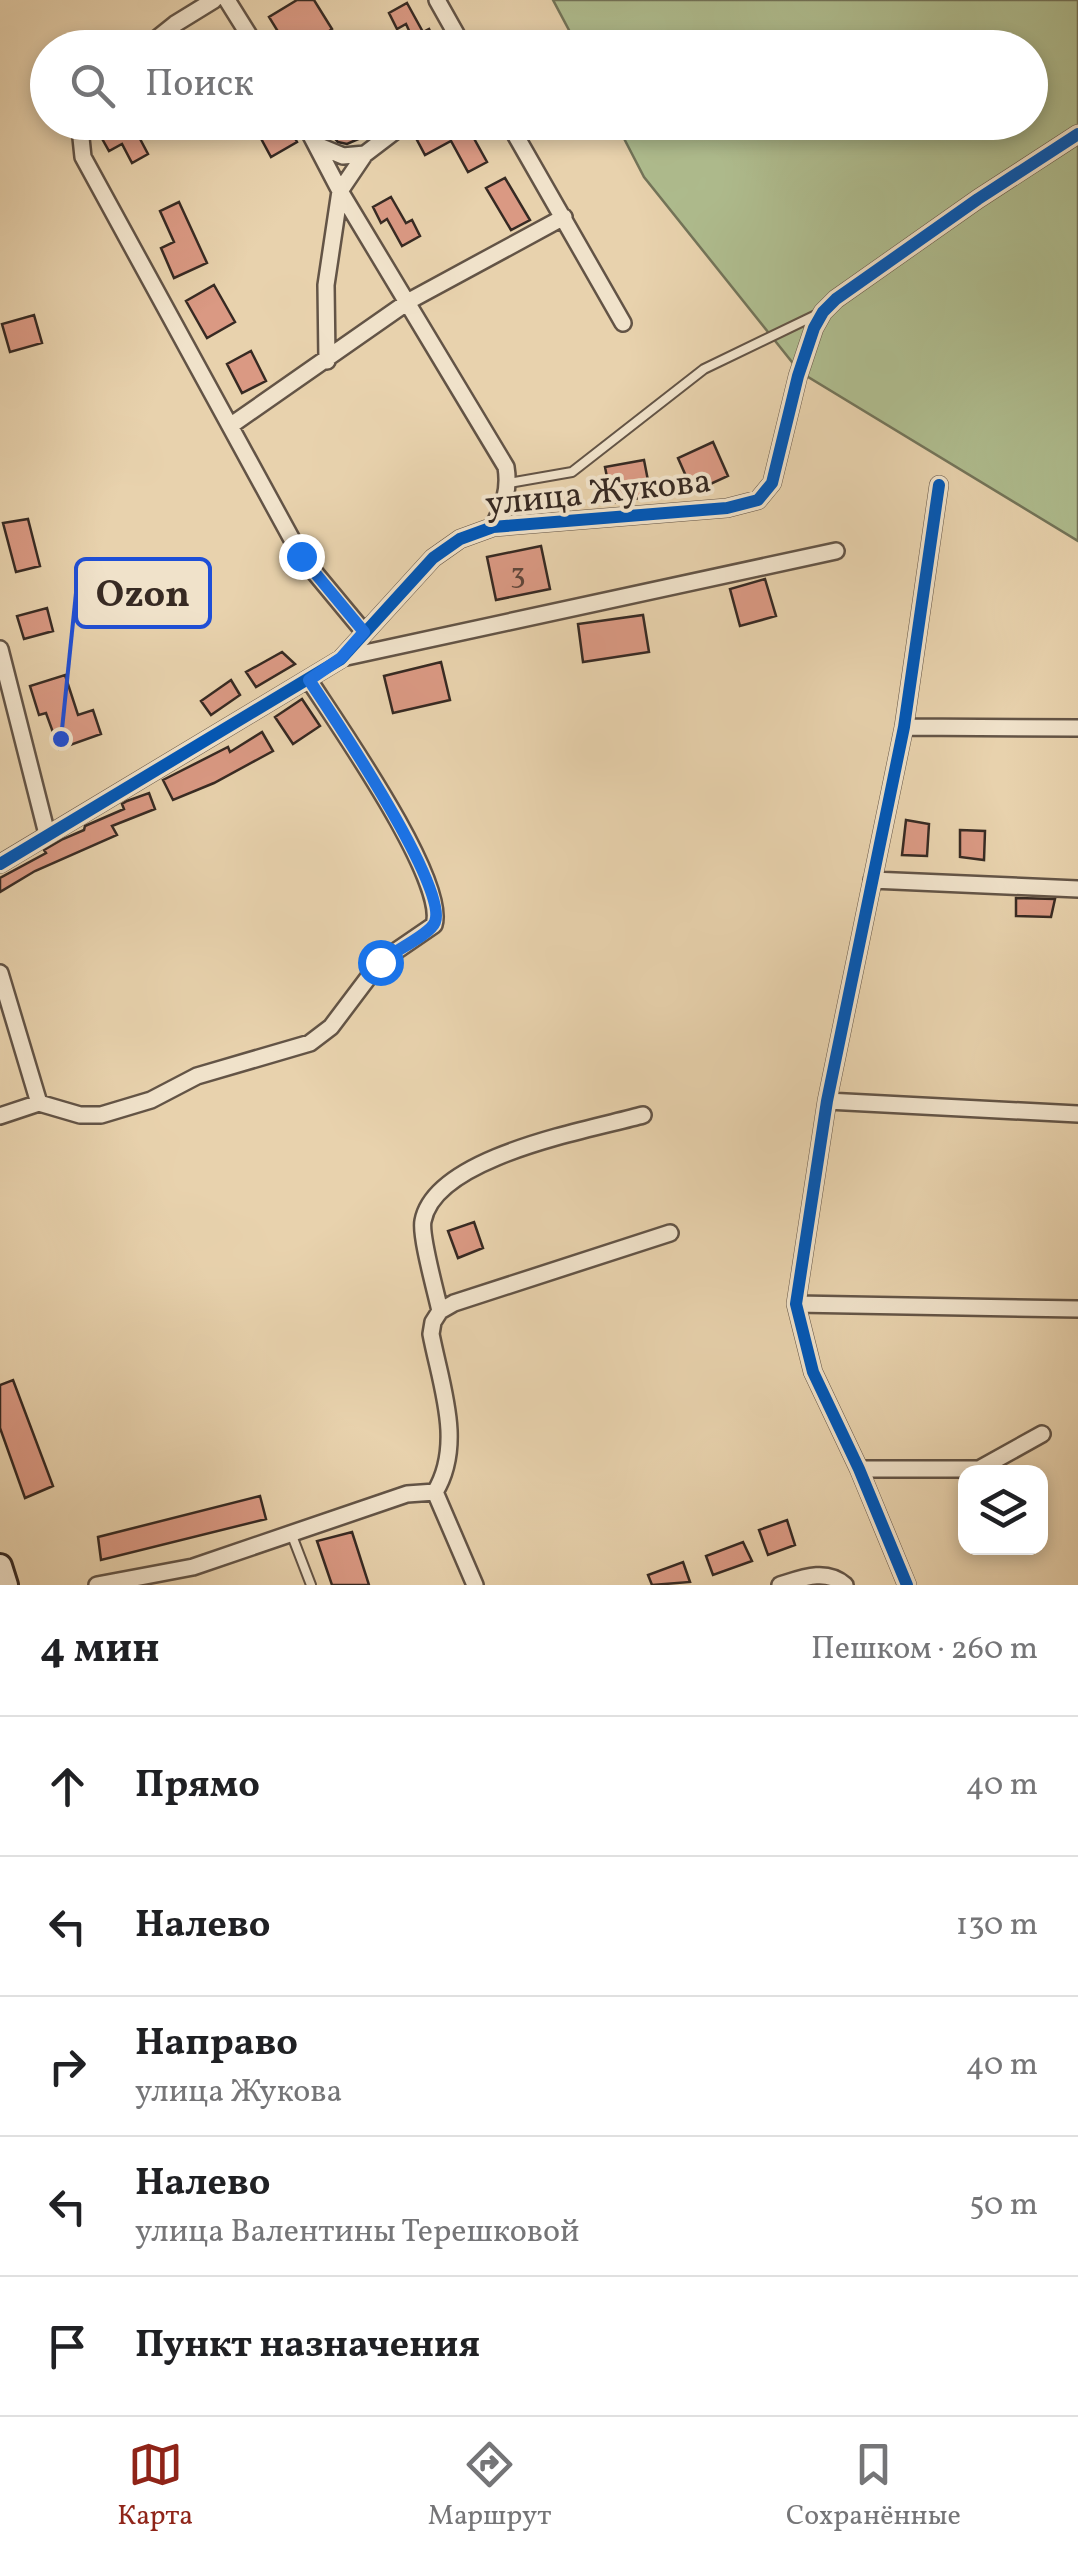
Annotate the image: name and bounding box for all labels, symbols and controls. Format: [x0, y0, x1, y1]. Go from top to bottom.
search box [30, 30, 1048, 140]
icon: search [65, 58, 120, 113]
text: Поиск [145, 59, 254, 112]
street label: улица Жукова [483, 458, 714, 530]
route end [279, 534, 325, 580]
house number: 3 [510, 554, 526, 596]
callout: Ozon [76, 559, 210, 627]
text: Ozon [96, 570, 190, 623]
route start [358, 940, 404, 986]
map controls [958, 1465, 1048, 1555]
button: layers [958, 1465, 1048, 1555]
text: 4 мин [40, 1621, 160, 1680]
text: Пешком · 260 m [811, 1628, 1038, 1672]
icon: ahead [40, 1759, 95, 1814]
text: Прямо [135, 1760, 260, 1813]
text: 40 m [966, 1764, 1038, 1808]
icon: left [40, 1899, 95, 1954]
text: Налево [135, 1900, 271, 1953]
text: 130 m [956, 1904, 1038, 1948]
text: Направо [135, 2018, 298, 2071]
icon: right [40, 2039, 95, 2094]
text: 40 m [966, 2044, 1038, 2088]
text: улица Жукова [135, 2071, 342, 2115]
text: Налево [135, 2158, 271, 2211]
icon: left [40, 2179, 95, 2234]
text: 50 m [969, 2184, 1038, 2228]
text: улица Валентины Терешковой [135, 2211, 579, 2255]
icon: arrive [40, 2319, 95, 2374]
text: Пункт назначения [135, 2320, 480, 2373]
tab: Карта [117, 2437, 193, 2536]
tab: Маршрут [428, 2437, 551, 2536]
tab: Сохранённые [786, 2437, 961, 2536]

